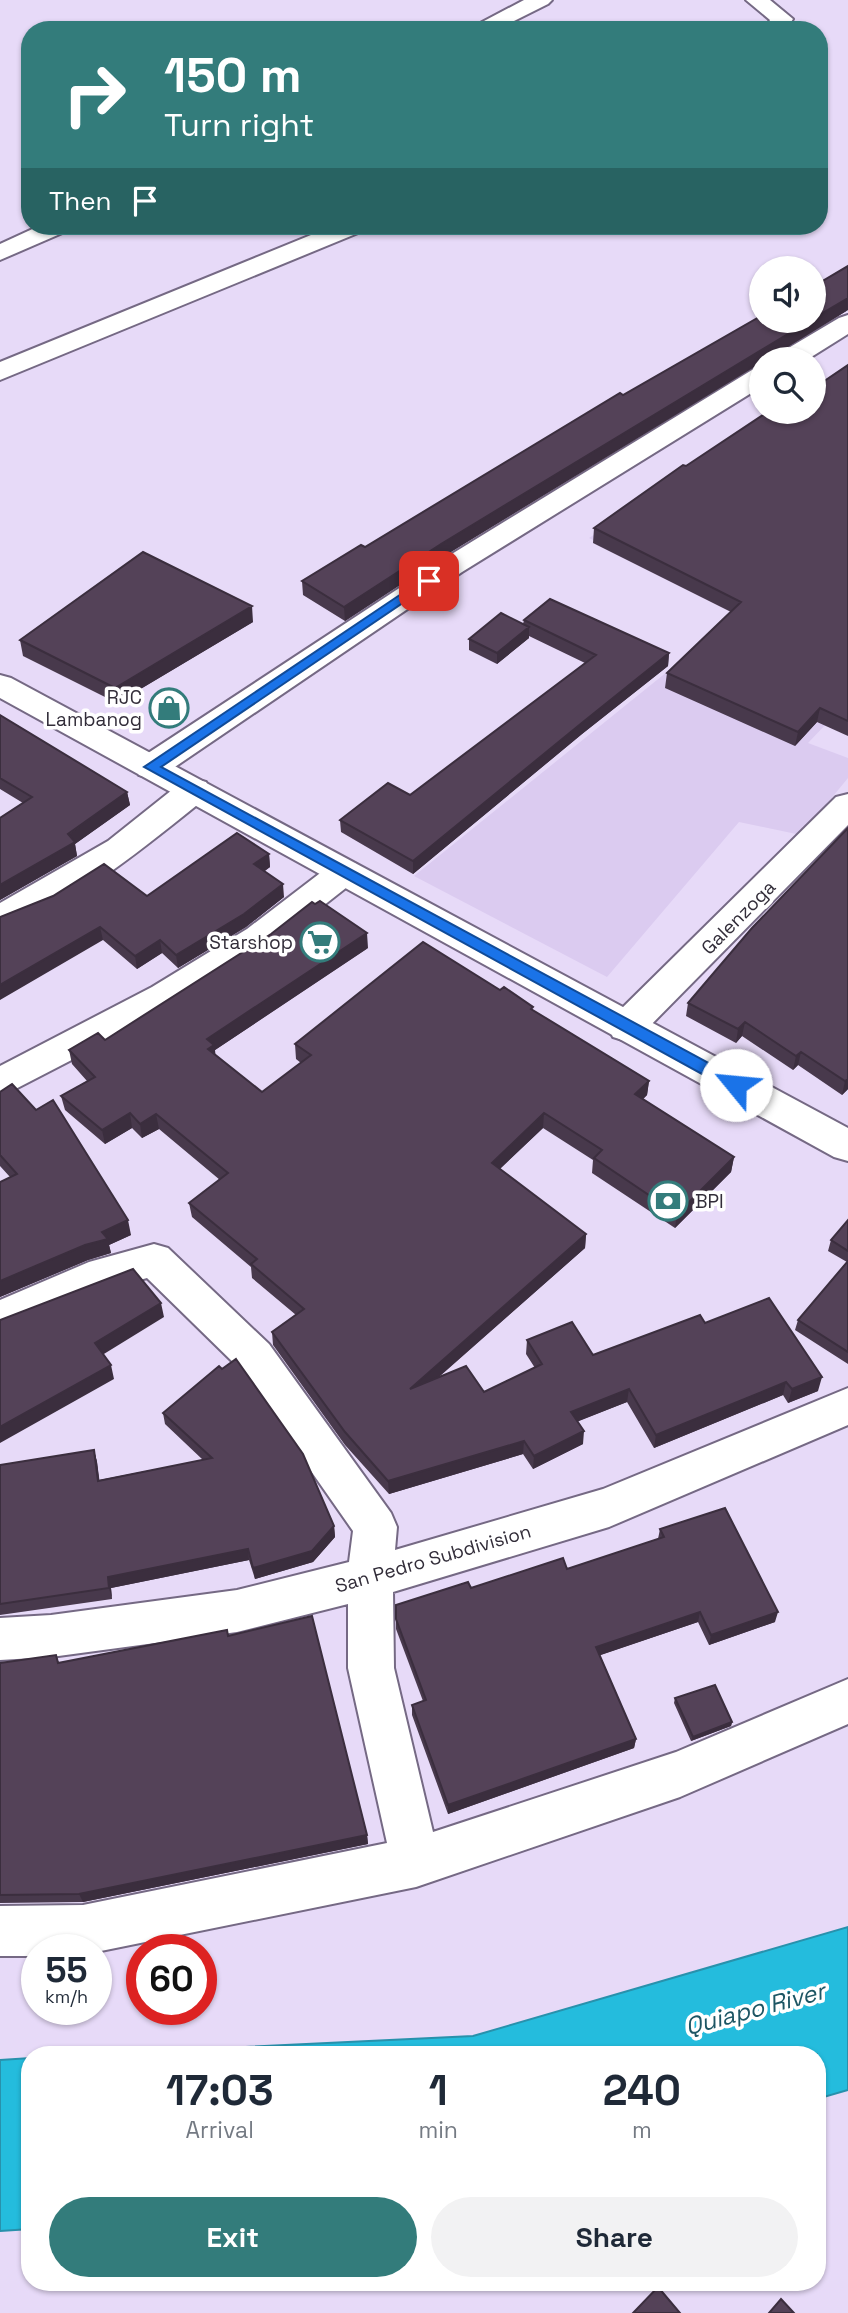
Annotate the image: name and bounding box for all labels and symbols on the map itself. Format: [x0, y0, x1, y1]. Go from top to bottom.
pin [399, 551, 459, 611]
place label: RJC Lambanog [46, 685, 142, 732]
shop icon: RJC Lambanog [148, 687, 190, 729]
street label: Galenzoga [696, 875, 781, 960]
supermarket icon: Starshop [299, 921, 341, 963]
place label: Starshop [209, 930, 293, 955]
position arrow [699, 1048, 773, 1122]
bank icon: BPI [647, 1180, 689, 1222]
place label: BPI [695, 1189, 724, 1214]
street label: San Pedro Subdivision [332, 1519, 534, 1598]
speed limit sign: 60 [126, 1934, 217, 2025]
water label: Quiapo River [682, 1974, 831, 2042]

